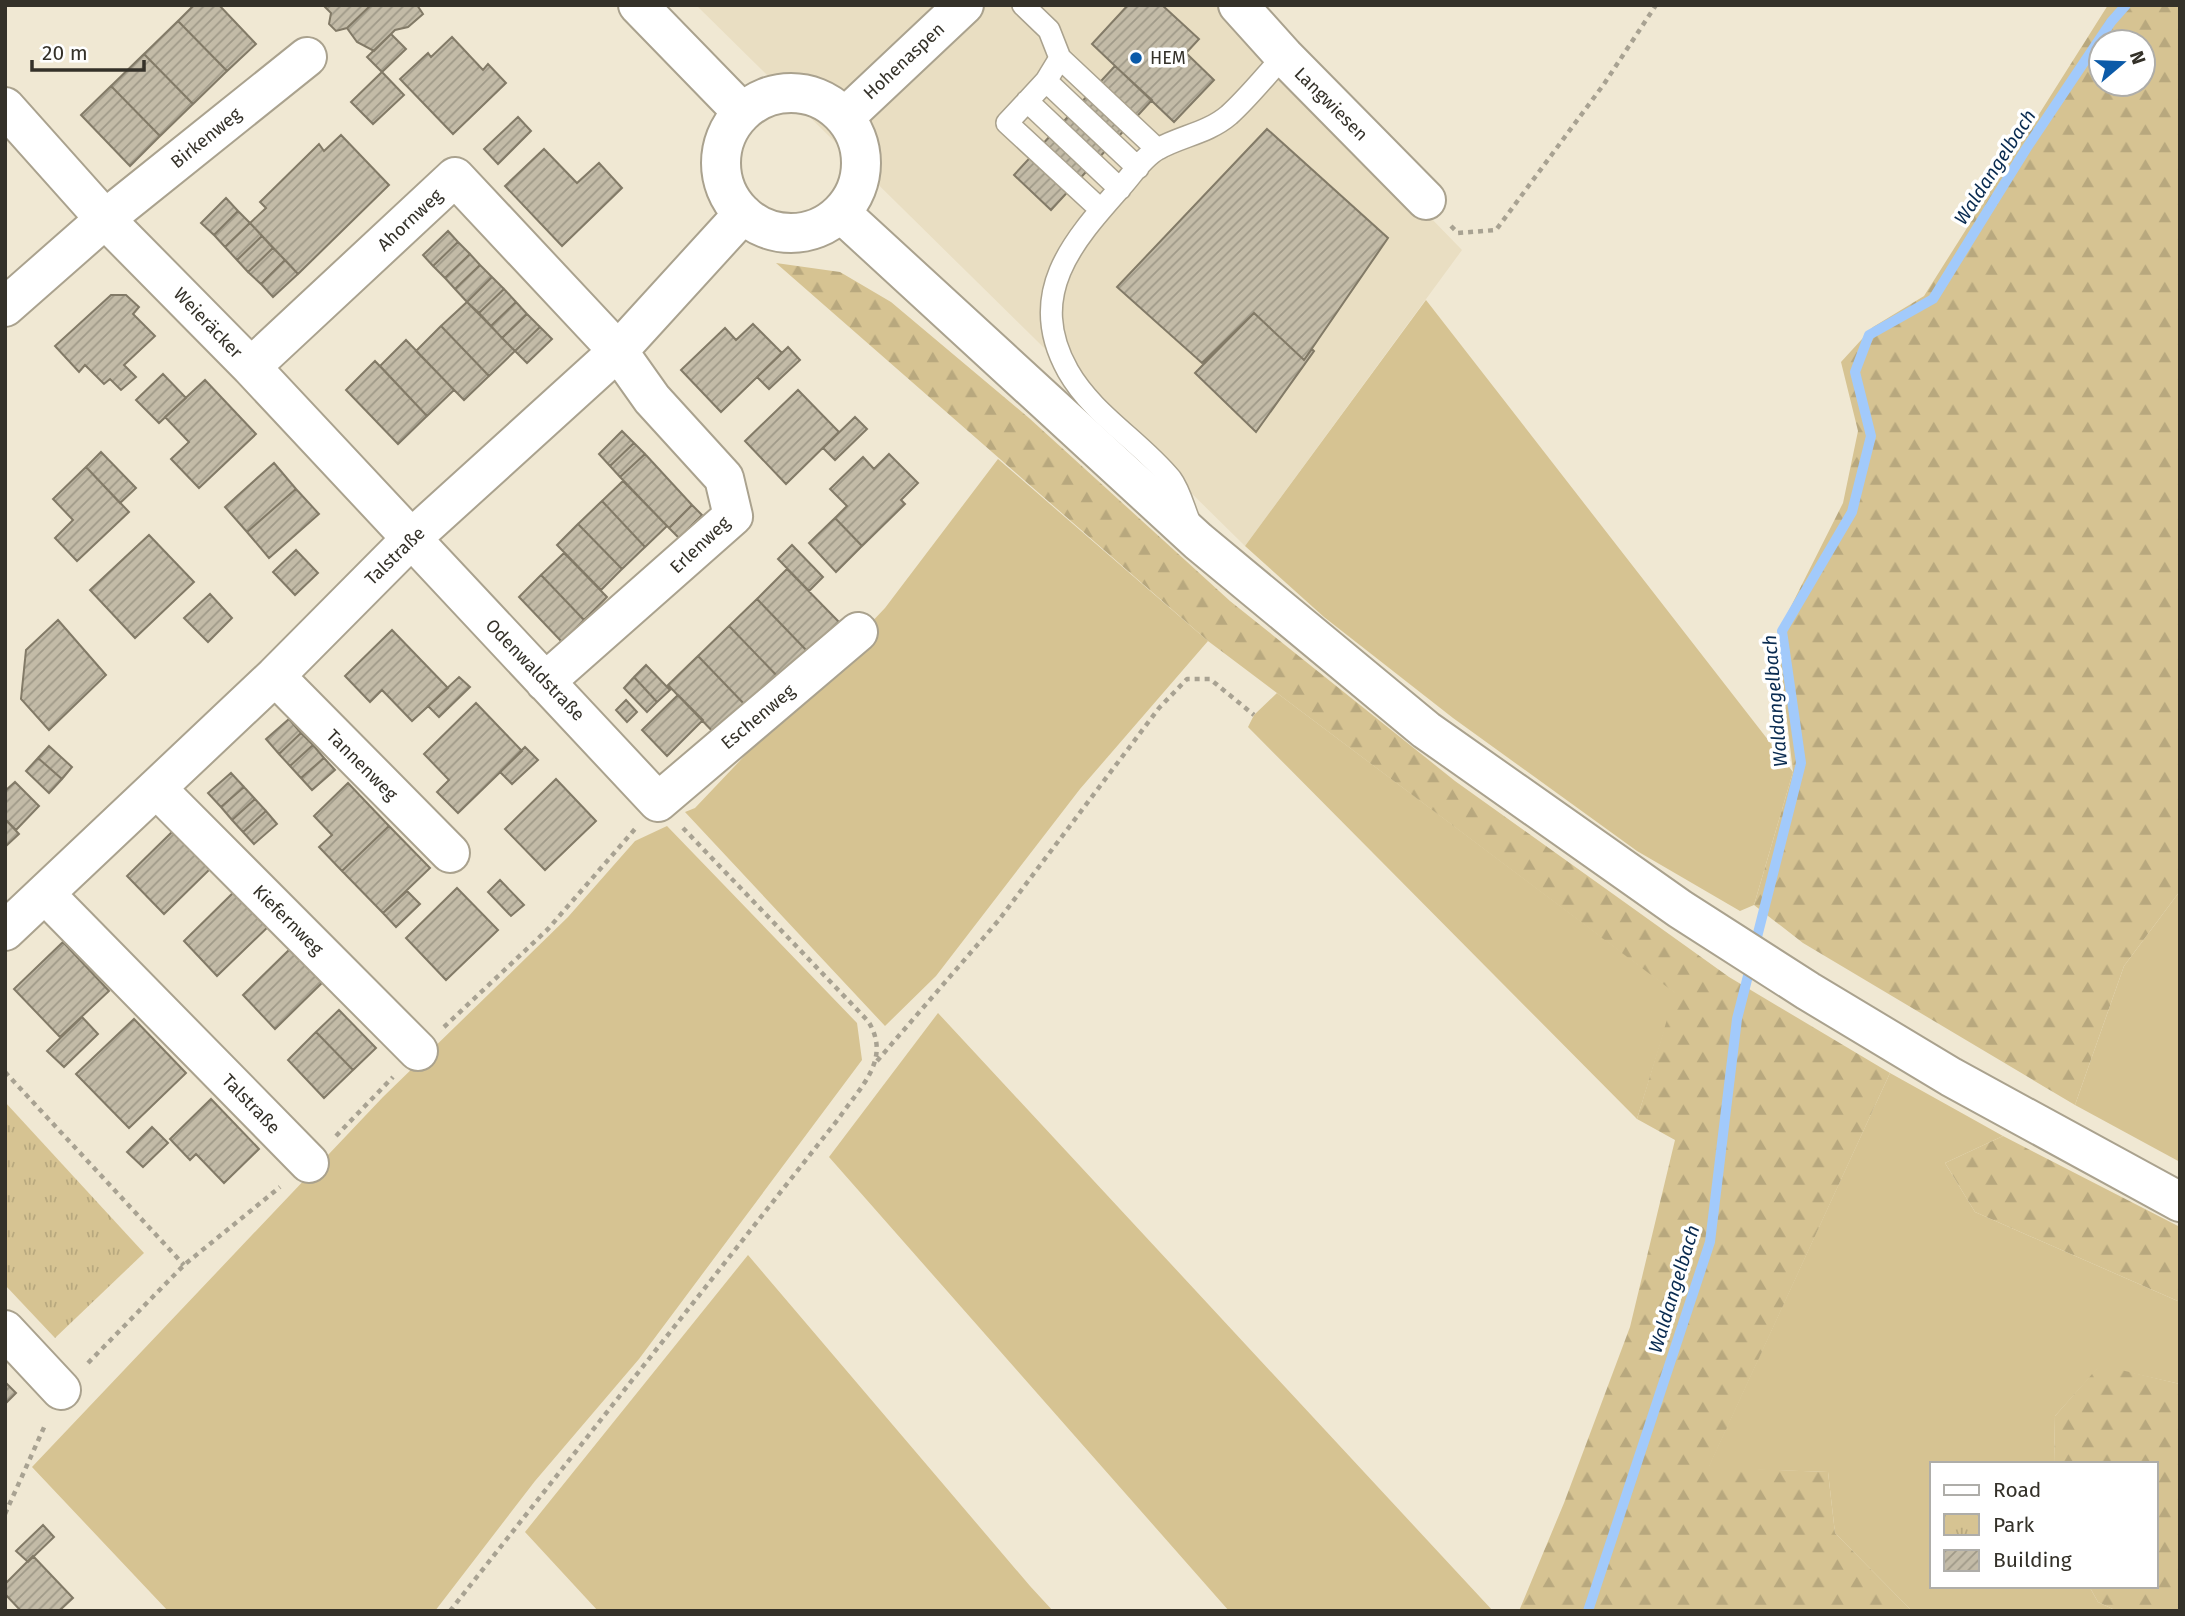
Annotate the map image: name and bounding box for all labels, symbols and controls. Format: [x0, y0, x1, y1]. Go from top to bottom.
street label: Hohenaspen [859, 18, 949, 104]
scale bar [32, 28, 144, 72]
north arrow [2087, 28, 2157, 98]
text: 20 m [42, 40, 88, 66]
place label: HEM [1150, 47, 1186, 69]
text: N [2125, 48, 2151, 67]
marker: HEM [1128, 50, 1144, 66]
street label: Langwiesen [1290, 63, 1372, 145]
street label: Birkenweg [166, 102, 246, 173]
water label: Waldangelbach [1949, 105, 2041, 229]
street label: Ahornweg [373, 184, 448, 256]
street label: Weieräcker [169, 283, 247, 363]
street label: Erlenweg [665, 511, 735, 578]
street label: Talstraße [360, 522, 430, 590]
street label: Odenwaldstraße [481, 614, 589, 726]
water label: Waldangelbach [1758, 634, 1792, 768]
street label: Eschenweg [717, 679, 800, 754]
street label: Tannenweg [322, 725, 403, 806]
street label: Kiefernweg [248, 880, 328, 960]
street label: Talstraße [217, 1069, 285, 1139]
water label: Waldangelbach [1644, 1222, 1704, 1356]
legend [1930, 1462, 2157, 1588]
text: Road [1993, 1477, 2041, 1503]
text: Park [1993, 1512, 2035, 1538]
text: Building [1993, 1547, 2072, 1573]

